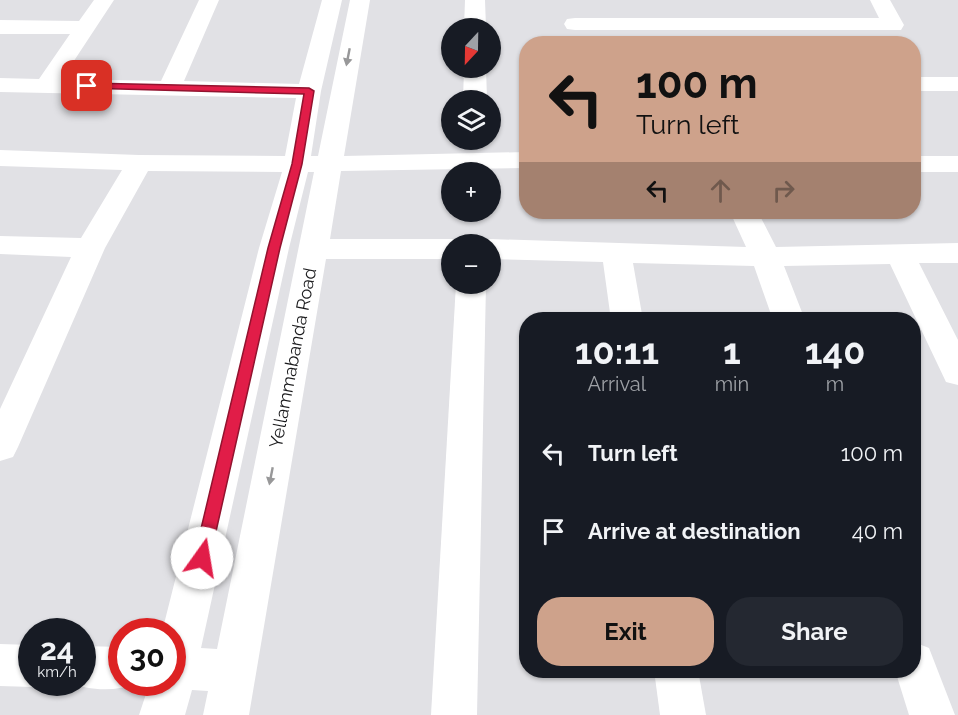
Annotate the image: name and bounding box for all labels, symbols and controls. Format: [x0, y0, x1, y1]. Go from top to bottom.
north arrow [441, 18, 501, 78]
map controls [441, 18, 501, 294]
one-way arrow [343, 48, 352, 67]
text: 100 m [636, 59, 758, 108]
pin [61, 60, 112, 111]
icon: left [537, 60, 615, 138]
icon: arrive [70, 69, 103, 102]
button: layers [441, 90, 501, 150]
text: Turn left [636, 109, 739, 140]
button: + [441, 162, 501, 222]
icon: left [641, 174, 674, 207]
icon: ahead [704, 174, 737, 207]
icon: right [767, 174, 800, 207]
button: − [441, 234, 501, 294]
street label: Yellammabanda Road [265, 266, 320, 450]
text: 10:11 [575, 330, 659, 372]
text: 1 [723, 330, 741, 372]
text: 140 [805, 330, 865, 372]
text: Arrival [588, 372, 646, 396]
text: min [715, 372, 749, 396]
text: m [826, 372, 844, 396]
icon: left [537, 437, 570, 470]
text: Turn left [588, 440, 678, 466]
text: 100 m [841, 440, 903, 466]
one-way arrow [266, 467, 275, 486]
icon: arrive [537, 515, 570, 548]
text: Arrive at destination [588, 518, 801, 544]
text: 40 m [852, 518, 903, 544]
position arrow [170, 526, 234, 590]
button: Exit [537, 597, 714, 666]
button: Share [726, 597, 903, 666]
speed limit sign: 30 [108, 618, 186, 696]
text: 24 [40, 632, 74, 667]
text: km/h [37, 663, 77, 681]

